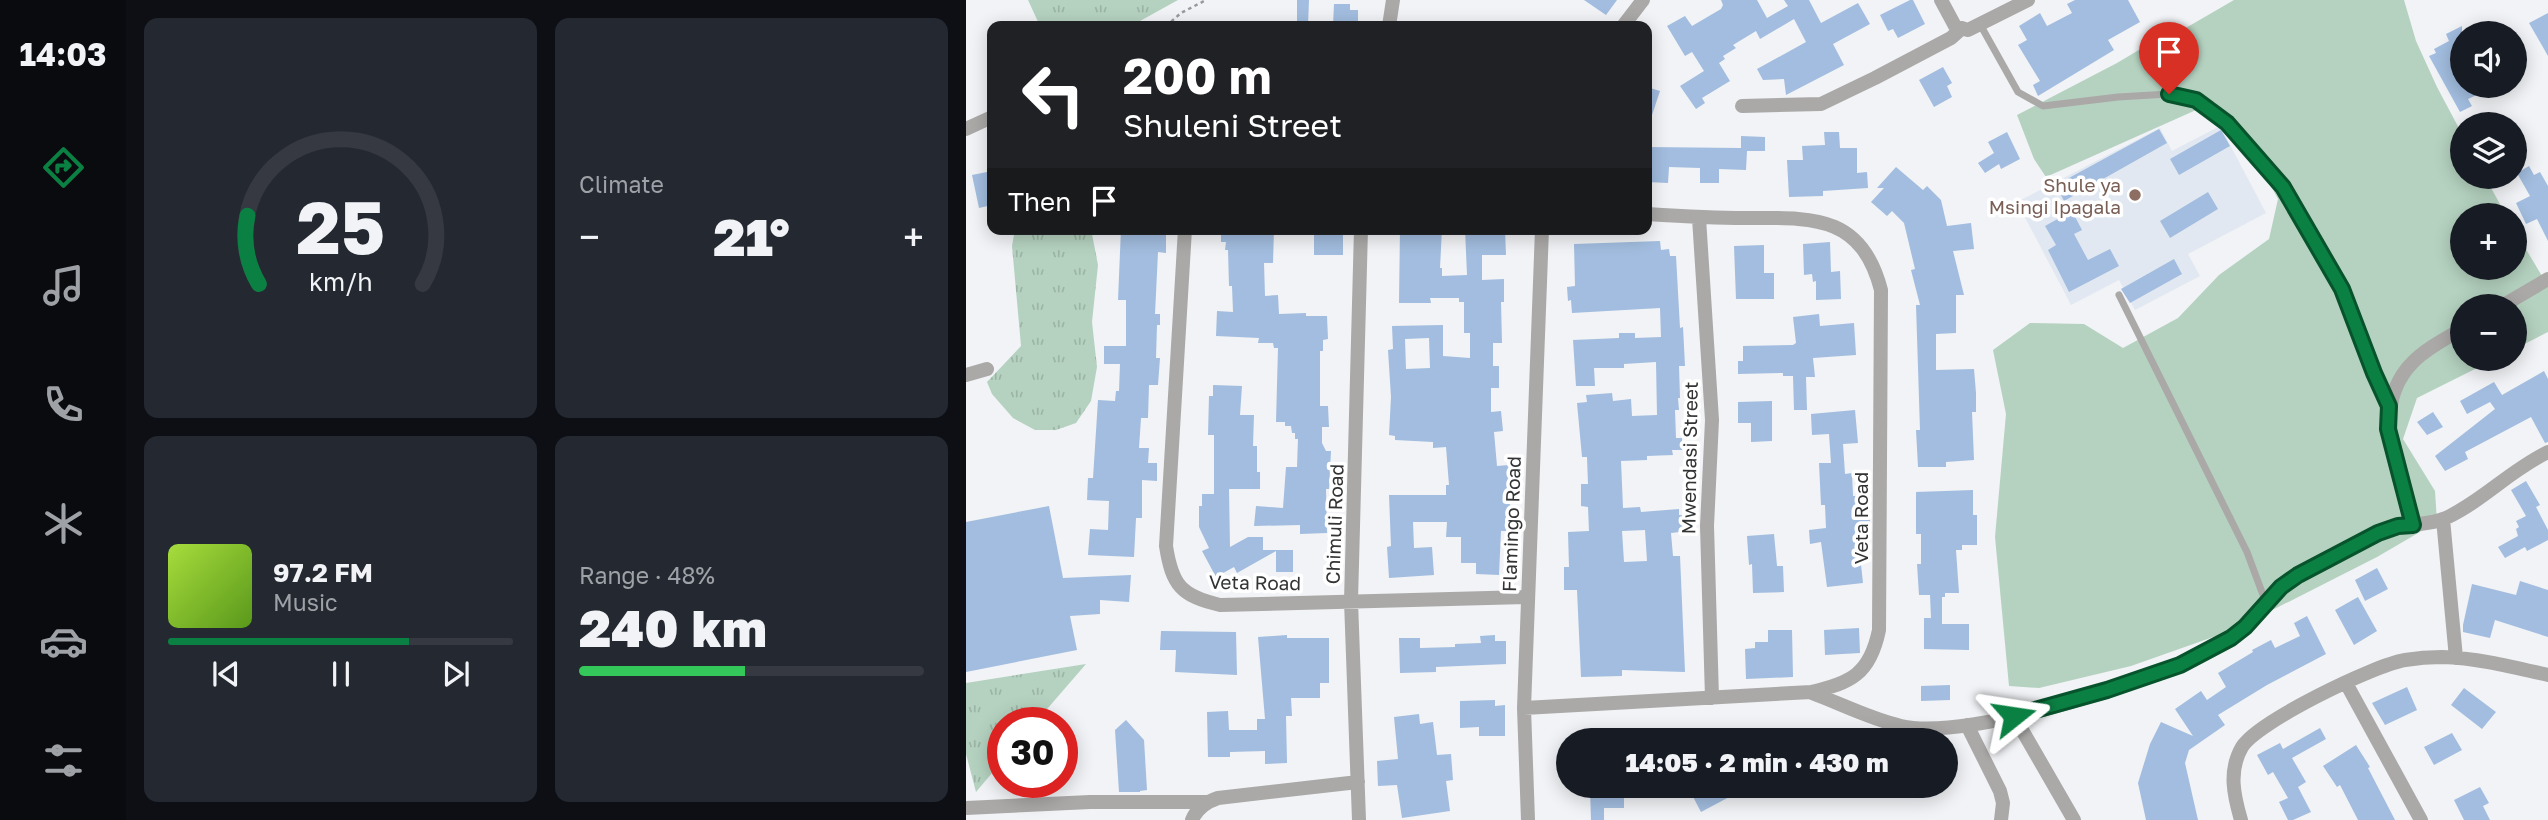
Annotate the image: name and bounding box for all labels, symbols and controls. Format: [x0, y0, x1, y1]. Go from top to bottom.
map controls [2450, 21, 2527, 371]
button: sound [2450, 21, 2527, 98]
pin [2139, 22, 2199, 94]
icon: arrive [2150, 33, 2188, 71]
text: 14:03 [19, 35, 107, 73]
text: 200 m [1123, 46, 1272, 105]
icon: left [1008, 49, 1099, 140]
text: Shuleni Street [1123, 106, 1342, 144]
button: layers [2450, 112, 2527, 189]
icon: directions [39, 143, 88, 192]
text: Climate [579, 170, 664, 198]
place label: Shule ya Msingi Ipagala [1989, 173, 2121, 218]
icon: arrive [1085, 182, 1123, 220]
text: 25 [296, 183, 385, 270]
text: Then [1008, 186, 1071, 217]
marker: Shule ya Msingi Ipagala [2127, 187, 2143, 203]
button: + [2450, 203, 2527, 280]
text: 21° [713, 205, 790, 267]
text: − [579, 214, 600, 259]
text: + [903, 214, 924, 259]
icon: music [39, 261, 88, 310]
text: km/h [309, 266, 372, 297]
button: − [2450, 294, 2527, 371]
icon: phone [39, 380, 88, 429]
street label: Mwendasi Street [1676, 381, 1702, 535]
street label: Flamingo Road [1497, 456, 1525, 592]
street label: Chimuli Road [1320, 463, 1348, 585]
street label: Veta Road [1849, 472, 1872, 564]
icon: climate [39, 499, 88, 548]
text: 97.2 FM [273, 557, 373, 588]
text: Range · 48% [579, 561, 715, 589]
street label: Veta Road [1209, 570, 1301, 594]
text: Music [273, 588, 338, 616]
text: 240 km [579, 596, 767, 658]
icon: car [39, 617, 88, 666]
icon: previous [207, 655, 245, 693]
icon: pause [322, 655, 360, 693]
icon: next [437, 655, 475, 693]
position arrow [1977, 679, 2051, 753]
speed limit sign: 30 [987, 707, 1078, 798]
icon: filters [39, 736, 88, 785]
text: 14:05 · 2 min · 430 m [1625, 747, 1889, 778]

